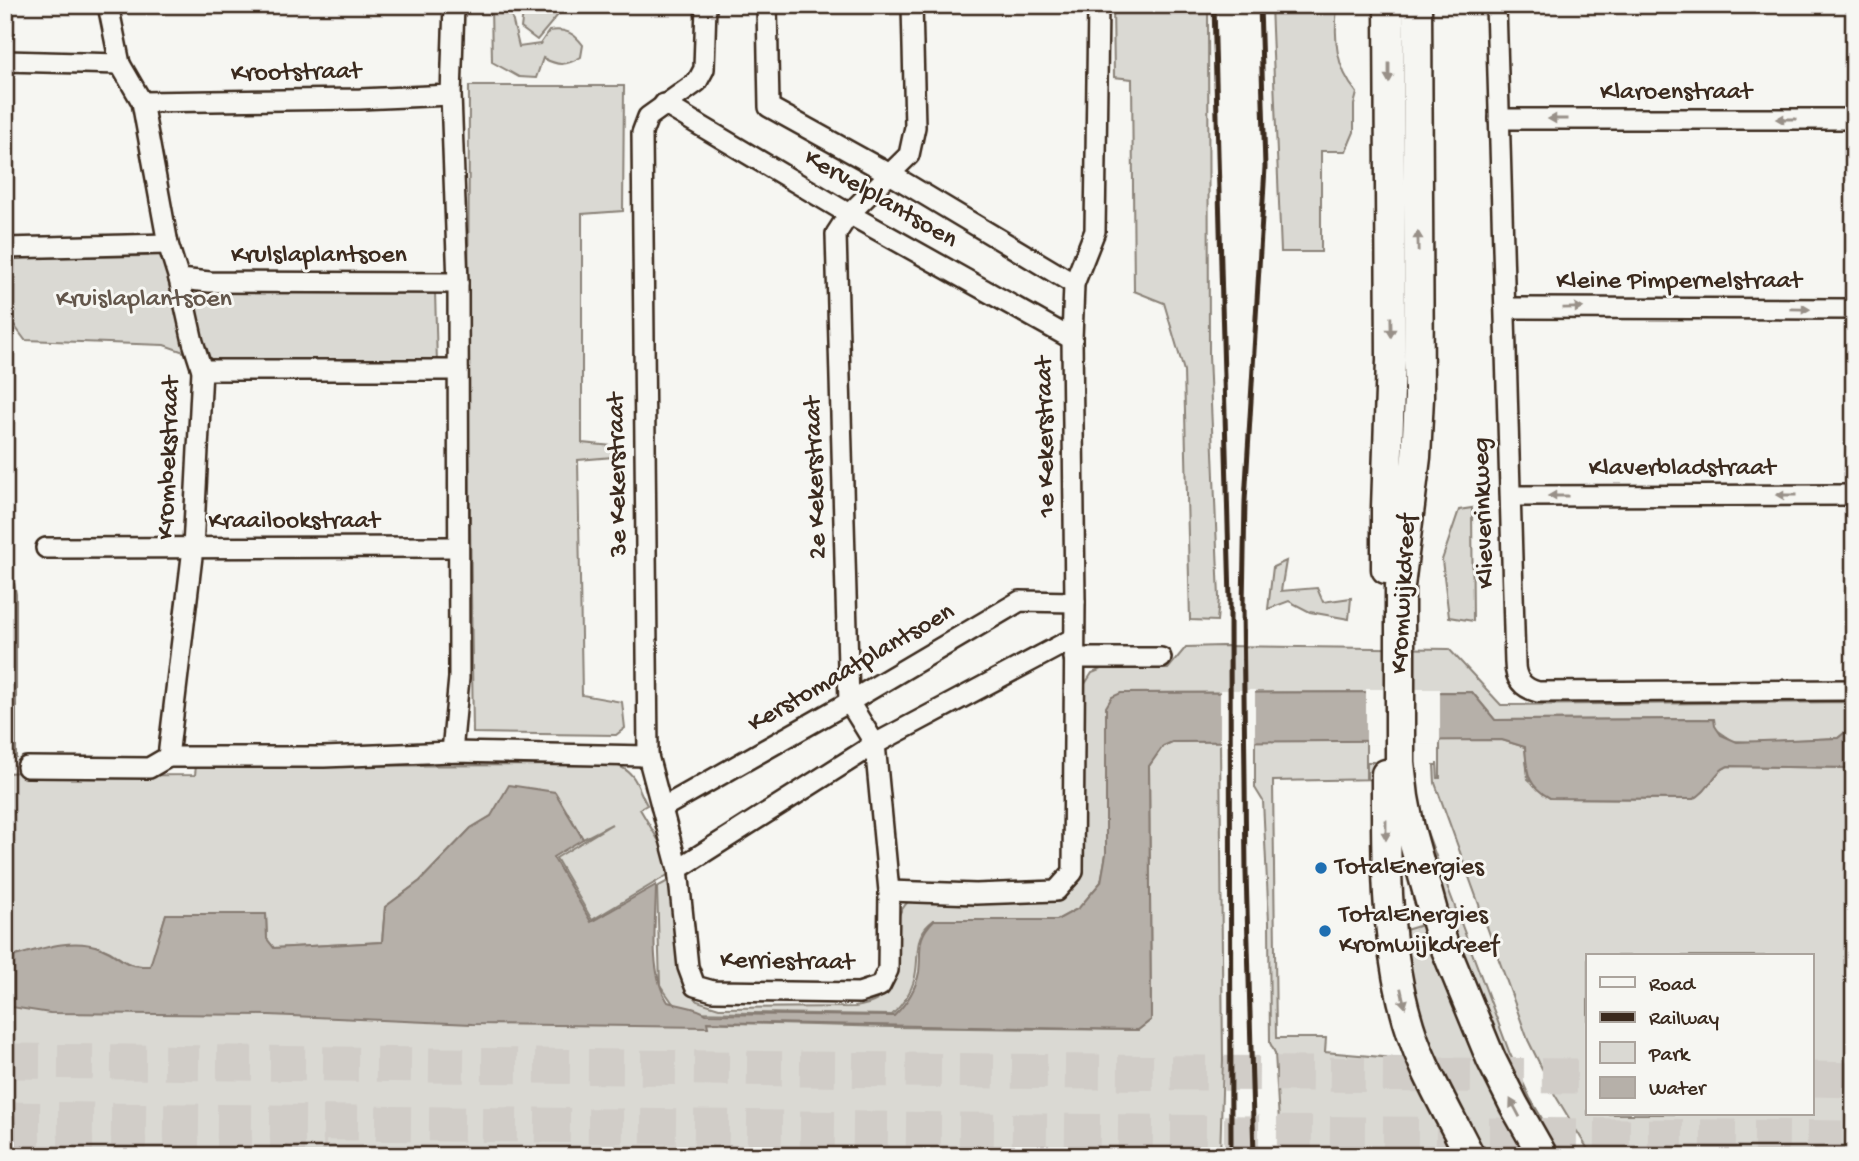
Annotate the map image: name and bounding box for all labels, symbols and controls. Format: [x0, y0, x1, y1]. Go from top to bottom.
street label: Krootstraat [231, 57, 364, 91]
one-way arrow [1383, 63, 1395, 85]
street label: Klaroenstraat [1600, 78, 1754, 109]
one-way arrow [1547, 113, 1569, 125]
one-way arrow [1774, 113, 1796, 125]
street label: Kervelplantsoen [798, 143, 963, 257]
one-way arrow [1412, 230, 1424, 252]
street label: Krulslaplantsoen [231, 241, 408, 272]
street label: Kleine Pimpernelstraat [1556, 267, 1804, 298]
park label: Kruislaplantsoen [56, 285, 233, 316]
one-way arrow [1562, 302, 1584, 314]
one-way arrow [1790, 303, 1812, 315]
one-way arrow [1385, 317, 1396, 339]
street label: 1e Kekerstraat [1030, 354, 1064, 519]
street label: Krombekstraat [152, 374, 188, 540]
street label: 3e Kekerstraat [602, 390, 636, 558]
street label: 2e Kekerstraat [799, 394, 835, 560]
street label: Klieverinkweg [1467, 437, 1503, 589]
street label: Klaverbladstraat [1589, 454, 1778, 485]
one-way arrow [1774, 489, 1796, 501]
one-way arrow [1547, 490, 1569, 502]
street label: Kraailookstraat [208, 507, 382, 538]
street label: Kromwijkdreef [1385, 511, 1425, 675]
street label: Kerstomaatplantsoen [743, 597, 961, 741]
one-way arrow [1380, 819, 1392, 841]
place label: TotalEnergies [1333, 853, 1485, 884]
marker: TotalEnergies [1313, 860, 1329, 876]
place label: TotalEnergies Kromwijkdreef [1337, 901, 1501, 962]
marker: TotalEnergies Kromwijkdreef [1317, 923, 1333, 939]
street label: Kerriestraat [720, 946, 857, 980]
legend [1586, 954, 1814, 1116]
text: Road [1649, 974, 1697, 999]
one-way arrow [1398, 987, 1409, 1009]
text: Railway [1649, 1008, 1719, 1033]
text: Park [1648, 1044, 1692, 1069]
text: Water [1649, 1078, 1707, 1103]
one-way arrow [1510, 1098, 1521, 1118]

